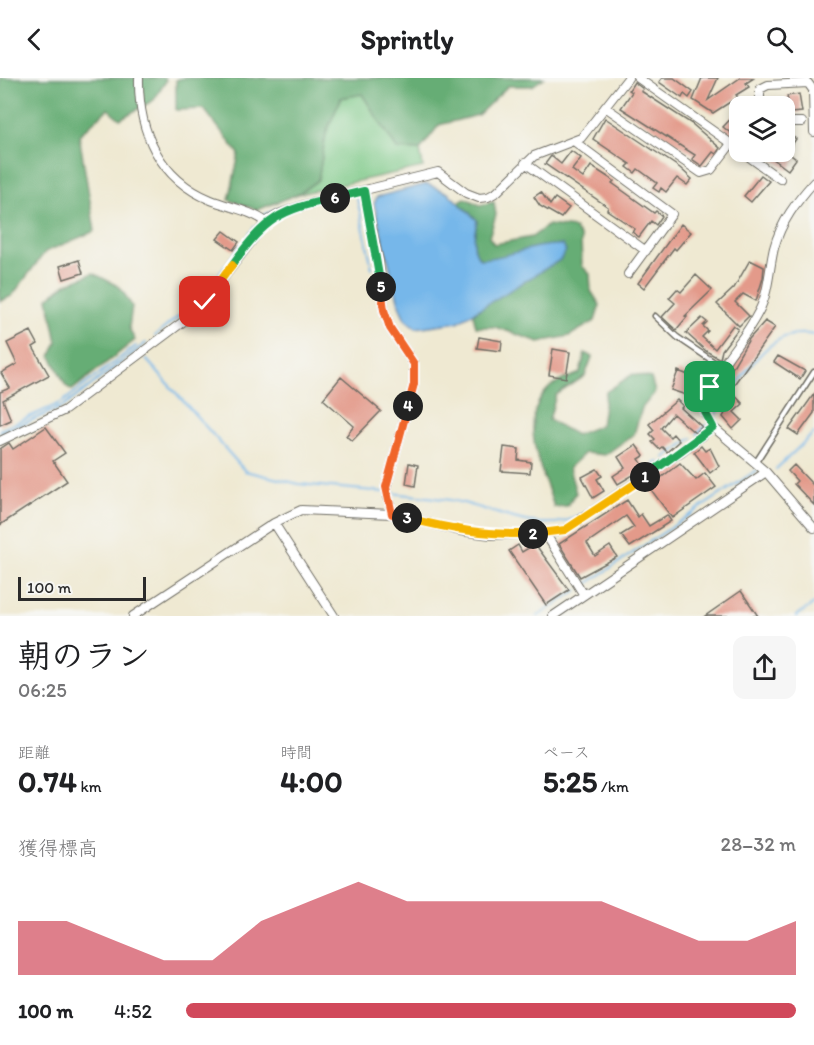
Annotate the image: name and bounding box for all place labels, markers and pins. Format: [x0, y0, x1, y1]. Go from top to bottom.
pin: 6 [320, 183, 350, 213]
pin: 5 [366, 272, 396, 302]
pin [179, 276, 230, 327]
pin [684, 361, 735, 412]
pin: 4 [393, 391, 423, 421]
pin: 1 [630, 462, 660, 492]
pin: 3 [392, 503, 422, 533]
pin: 2 [518, 519, 548, 549]

